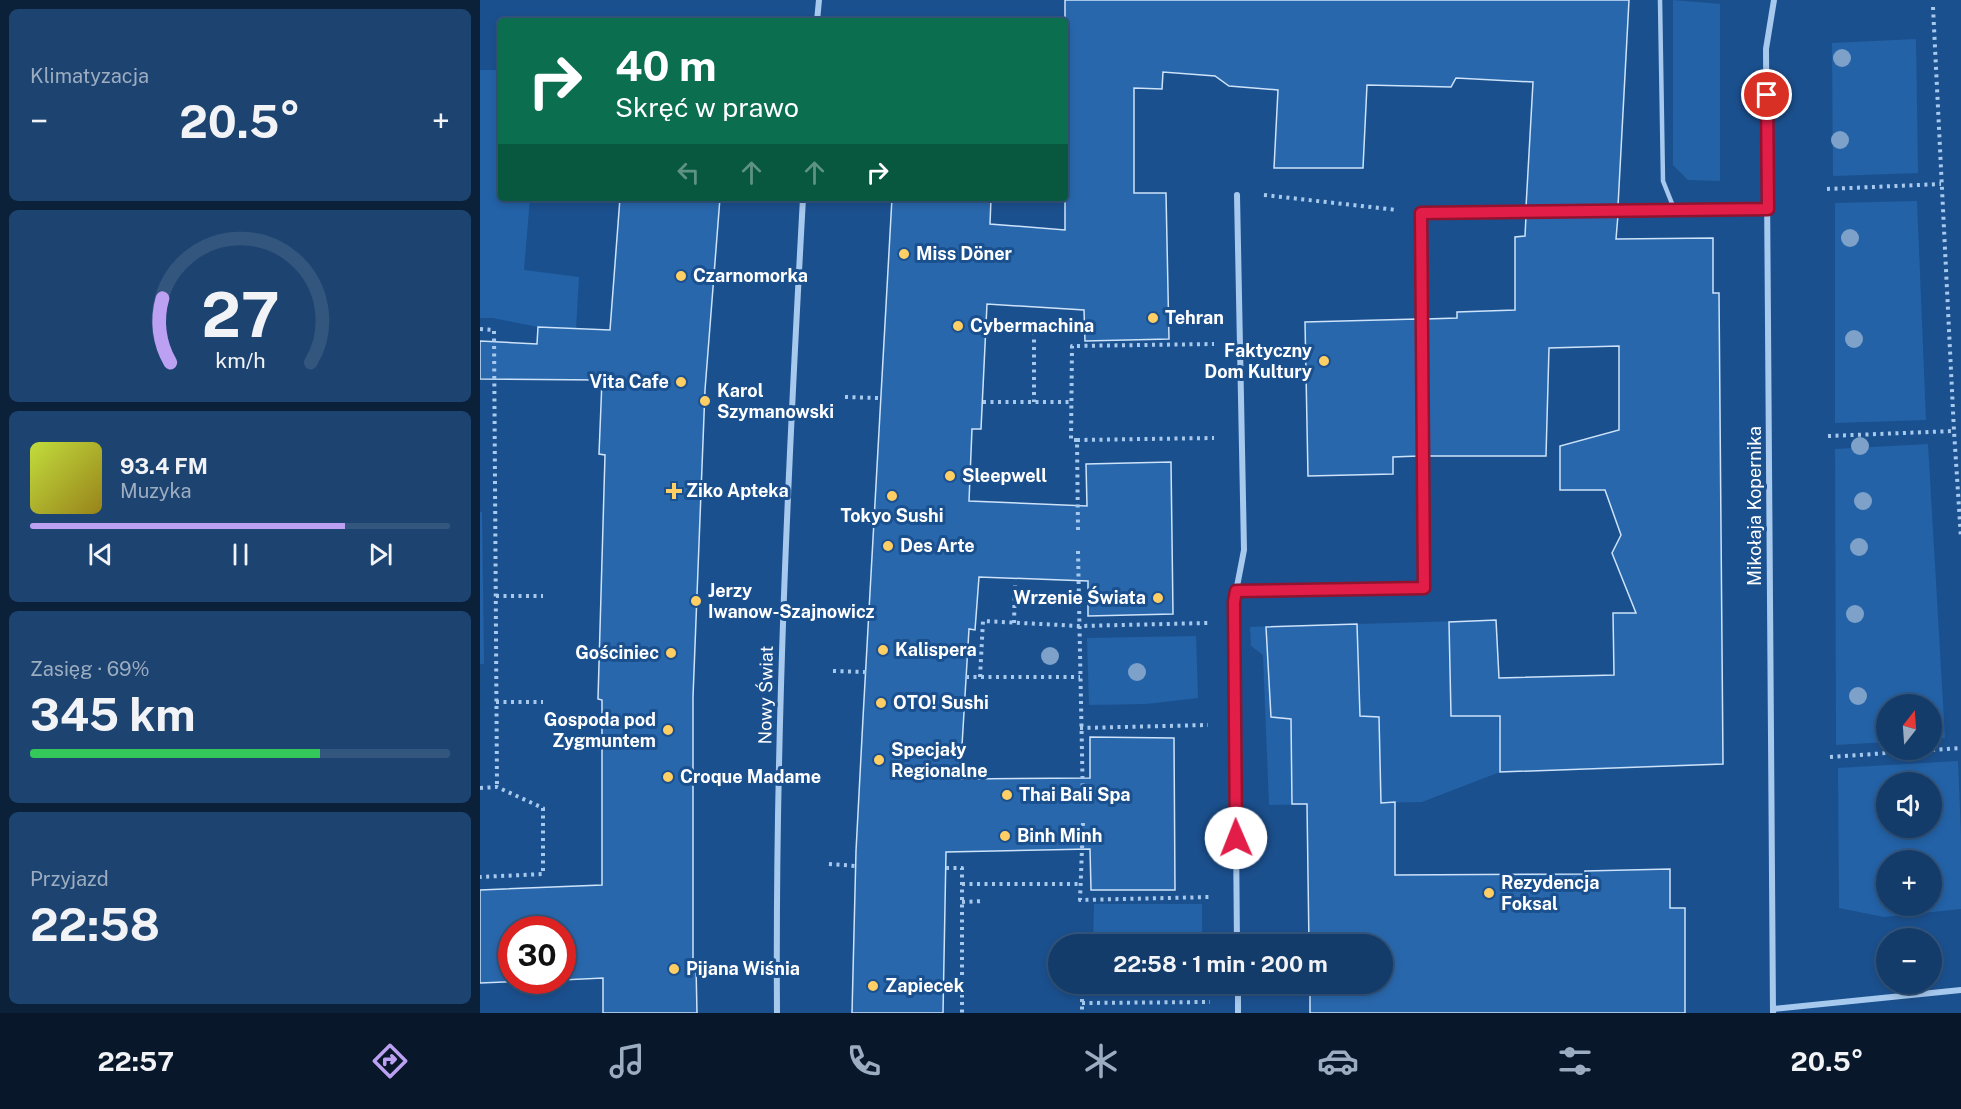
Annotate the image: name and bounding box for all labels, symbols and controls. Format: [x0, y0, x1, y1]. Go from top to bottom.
text: 40 m [615, 41, 717, 90]
icon: right [516, 42, 594, 120]
text: Klimatyzacja [30, 64, 149, 88]
pin [1741, 69, 1792, 120]
icon: arrive [1750, 78, 1783, 111]
text: Skręć w prawo [615, 91, 799, 123]
text: 20.5° [179, 95, 301, 148]
text: − [30, 102, 48, 140]
text: + [432, 102, 450, 140]
icon: left [672, 156, 705, 189]
icon: ahead [735, 156, 768, 189]
icon: ahead [798, 156, 831, 189]
icon: right [861, 156, 894, 189]
place label: Miss Döner [916, 243, 1013, 264]
marker: Miss Döner [897, 247, 911, 261]
place label: Czarnomorka [693, 265, 808, 286]
marker: Czarnomorka [674, 269, 688, 283]
text: 27 [201, 278, 279, 351]
place label: Tehran [1165, 307, 1224, 328]
marker: Tehran [1146, 311, 1160, 325]
place label: Cybermachina [970, 315, 1094, 336]
marker: Cybermachina [951, 319, 965, 333]
place label: Faktyczny Dom Kultury [1204, 340, 1312, 382]
text: km/h [215, 348, 265, 373]
marker: Faktyczny Dom Kultury [1317, 354, 1331, 368]
place label: Vita Cafe [590, 371, 669, 392]
marker: Vita Cafe [674, 375, 688, 389]
place label: Karol Szymanowski [717, 380, 834, 422]
marker: Karol Szymanowski [698, 394, 712, 408]
street label: Mikołaja Kopernika [1744, 426, 1765, 586]
text: 93.4 FM [120, 453, 208, 479]
place label: Sleepwell [962, 465, 1047, 486]
marker: Sleepwell [943, 469, 957, 483]
text: Muzyka [120, 479, 192, 503]
place label: Ziko Apteka [686, 480, 789, 501]
marker: Ziko Apteka [667, 484, 681, 498]
marker: Tokyo Sushi [885, 489, 899, 503]
place label: Tokyo Sushi [840, 505, 944, 526]
place label: Des Arte [900, 535, 975, 556]
icon: previous [84, 538, 117, 571]
icon: pause [224, 538, 257, 571]
icon: next [364, 538, 397, 571]
marker: Des Arte [881, 539, 895, 553]
place label: Jerzy Iwanow-Szajnowicz [708, 580, 875, 622]
place label: Wrzenie Świata [1013, 586, 1146, 608]
marker: Wrzenie Świata [1151, 591, 1165, 605]
marker: Jerzy Iwanow-Szajnowicz [689, 594, 703, 608]
place label: Kalispera [895, 639, 977, 660]
place label: Gościniec [575, 642, 659, 663]
marker: Kalispera [876, 643, 890, 657]
street label: Nowy Świat [753, 645, 777, 745]
marker: Gościniec [664, 646, 678, 660]
text: Zasięg · 69% [30, 657, 150, 681]
text: 345 km [30, 688, 196, 741]
place label: OTO! Sushi [893, 692, 989, 713]
north arrow [1876, 694, 1942, 760]
map controls [1876, 694, 1942, 994]
marker: OTO! Sushi [874, 696, 888, 710]
place label: Gospoda pod Zygmuntem [544, 709, 656, 751]
marker: Gospoda pod Zygmuntem [661, 723, 675, 737]
place label: Specjały Regionalne [891, 739, 988, 781]
marker: Specjały Regionalne [872, 753, 886, 767]
place label: Croque Madame [680, 766, 821, 787]
marker: Croque Madame [661, 770, 675, 784]
button: sound [1876, 772, 1942, 838]
place label: Thai Bali Spa [1019, 784, 1131, 805]
marker: Thai Bali Spa [1000, 788, 1014, 802]
position arrow [1204, 806, 1268, 870]
place label: Binh Minh [1017, 825, 1102, 846]
marker: Binh Minh [998, 829, 1012, 843]
button: + [1876, 850, 1942, 916]
text: Przyjazd [30, 867, 109, 891]
place label: Rezydencja Foksal [1501, 872, 1599, 914]
marker: Rezydencja Foksal [1482, 886, 1496, 900]
text: 22:58 [30, 898, 160, 951]
speed limit sign: 30 [498, 916, 576, 994]
button: − [1876, 928, 1942, 994]
text: 22:58 · 1 min · 200 m [1113, 951, 1328, 977]
place label: Pijana Wiśnia [686, 958, 800, 979]
marker: Pijana Wiśnia [667, 962, 681, 976]
place label: Zapiecek [885, 975, 965, 996]
marker: Zapiecek [866, 979, 880, 993]
icon: directions [369, 1040, 411, 1082]
icon: music [606, 1040, 648, 1082]
icon: phone [843, 1040, 885, 1082]
icon: climate [1080, 1040, 1122, 1082]
icon: car [1317, 1040, 1359, 1082]
icon: filters [1554, 1040, 1596, 1082]
text: 22:57 [97, 1045, 174, 1077]
text: 20.5° [1791, 1045, 1863, 1077]

